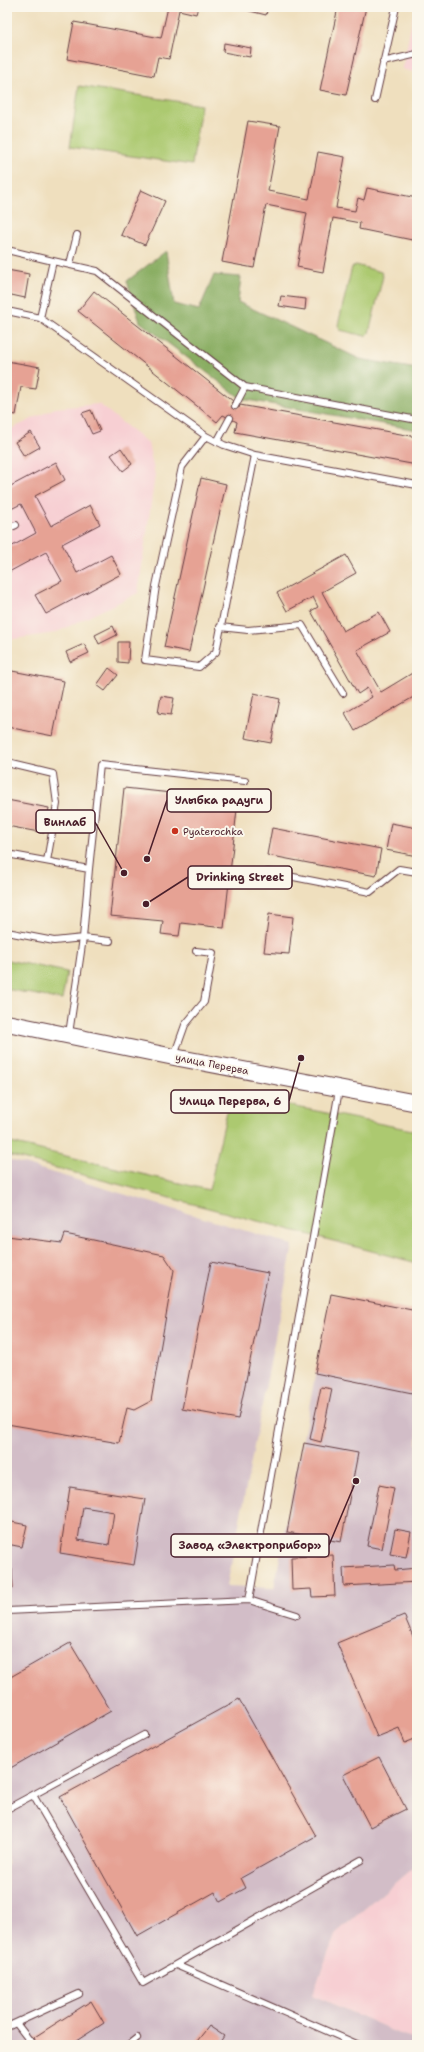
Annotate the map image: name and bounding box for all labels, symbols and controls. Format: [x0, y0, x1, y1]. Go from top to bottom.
callout: Улыбка радуги [167, 789, 271, 812]
text: Улыбка радуги [175, 793, 264, 808]
callout: Винлаб [36, 810, 95, 833]
text: Винлаб [44, 815, 86, 830]
place label: Pyaterochka [183, 825, 244, 838]
marker: Pyaterochka [170, 826, 180, 836]
callout: Drinking Street [188, 866, 292, 889]
text: Drinking Street [196, 870, 285, 885]
street label: улица Перерва [174, 1051, 250, 1078]
callout: Улица Перерва, 6 [171, 1090, 289, 1113]
text: Улица Перерва, 6 [179, 1094, 281, 1109]
callout: Завод «Электроприбор» [171, 1534, 329, 1557]
text: Завод «Электроприбор» [179, 1538, 322, 1553]

